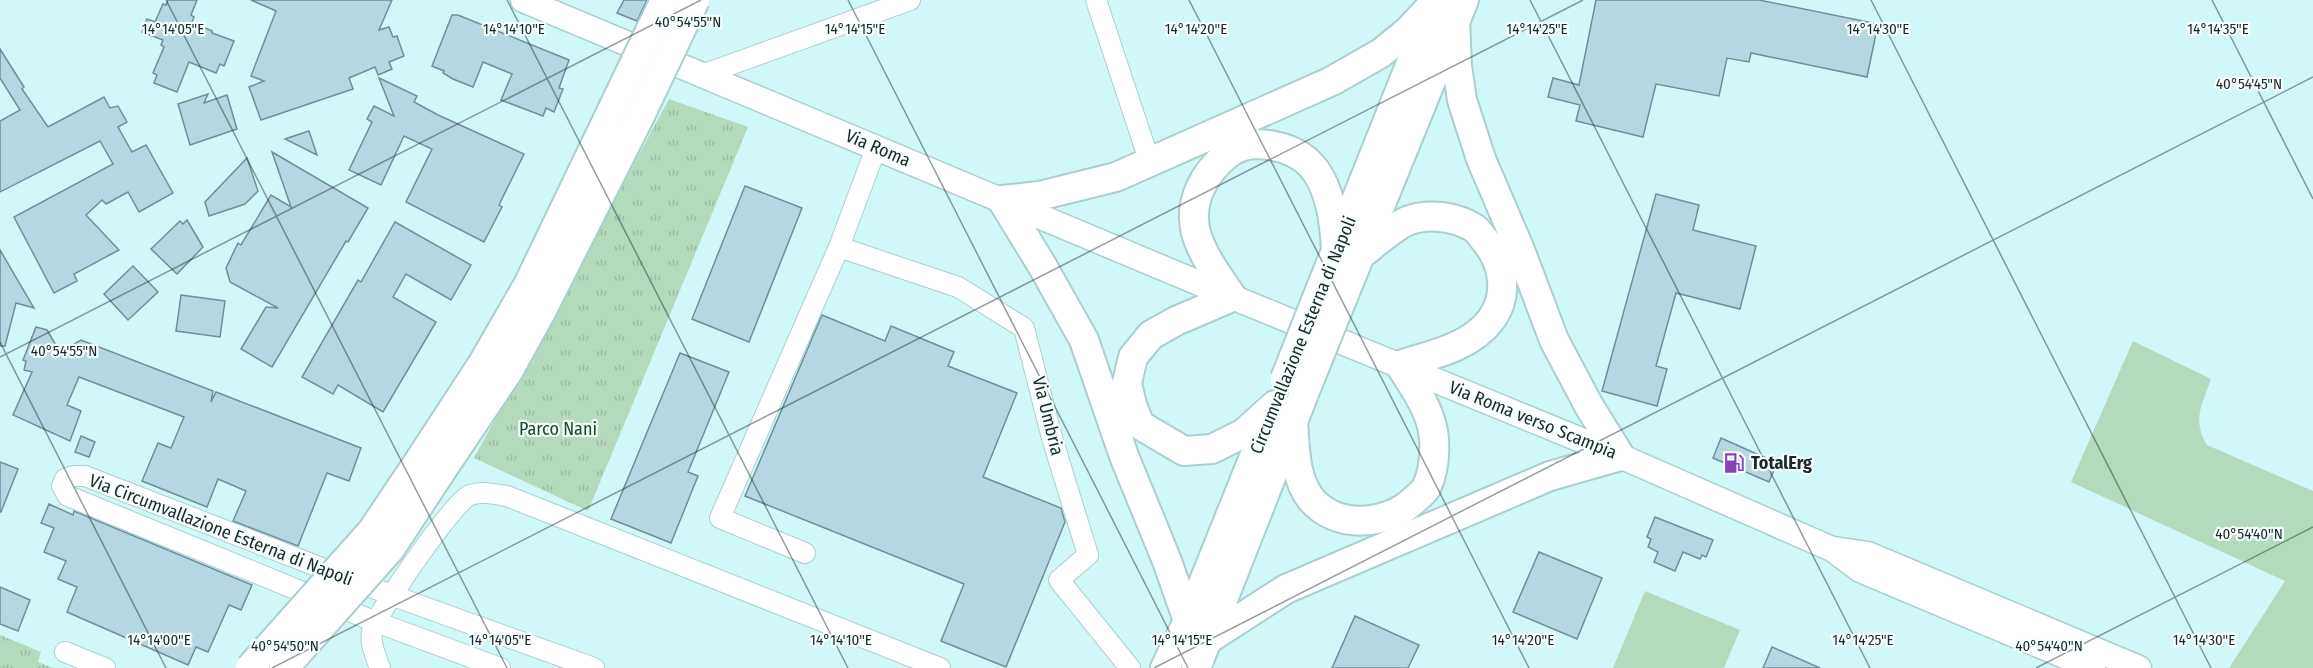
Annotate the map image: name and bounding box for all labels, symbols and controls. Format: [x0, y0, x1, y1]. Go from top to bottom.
text: 40°54'55"N [655, 13, 721, 31]
text: 14°14'05"E [142, 20, 204, 38]
text: 14°14'10"E [483, 20, 545, 38]
text: 14°14'15"E [825, 20, 885, 38]
text: 14°14'20"E [1165, 20, 1227, 38]
text: 14°14'25"E [1506, 20, 1568, 38]
text: 14°14'30"E [1847, 20, 1909, 38]
text: 14°14'35"E [2187, 20, 2249, 38]
text: 40°54'45"N [2216, 75, 2282, 93]
street label: Via Roma [842, 125, 914, 172]
street label: Circumvallazione Esterna di Napoli [1245, 213, 1361, 457]
text: 40°54'55"N [31, 342, 97, 360]
street label: Via Umbria [1028, 374, 1068, 458]
street label: Via Roma verso Scampia [1446, 376, 1620, 464]
park label: Parco Nani [519, 418, 597, 440]
fuel station icon: TotalErg [1722, 451, 1746, 475]
place label: TotalErg [1751, 452, 1812, 474]
street label: Via Circumvallazione Esterna di Napoli [86, 469, 356, 591]
text: 40°54'40"N [2215, 525, 2283, 543]
text: 14°14'00"E [127, 631, 191, 649]
text: 14°14'05"E [469, 631, 531, 649]
text: 14°14'10"E [810, 631, 872, 649]
text: 14°14'15"E [1152, 631, 1212, 649]
text: 14°14'20"E [1492, 631, 1554, 649]
text: 14°14'25"E [1832, 631, 1894, 649]
text: 14°14'30"E [2173, 631, 2235, 649]
text: 40°54'50"N [251, 637, 319, 655]
text: 40°54'40"N [2015, 637, 2083, 655]

